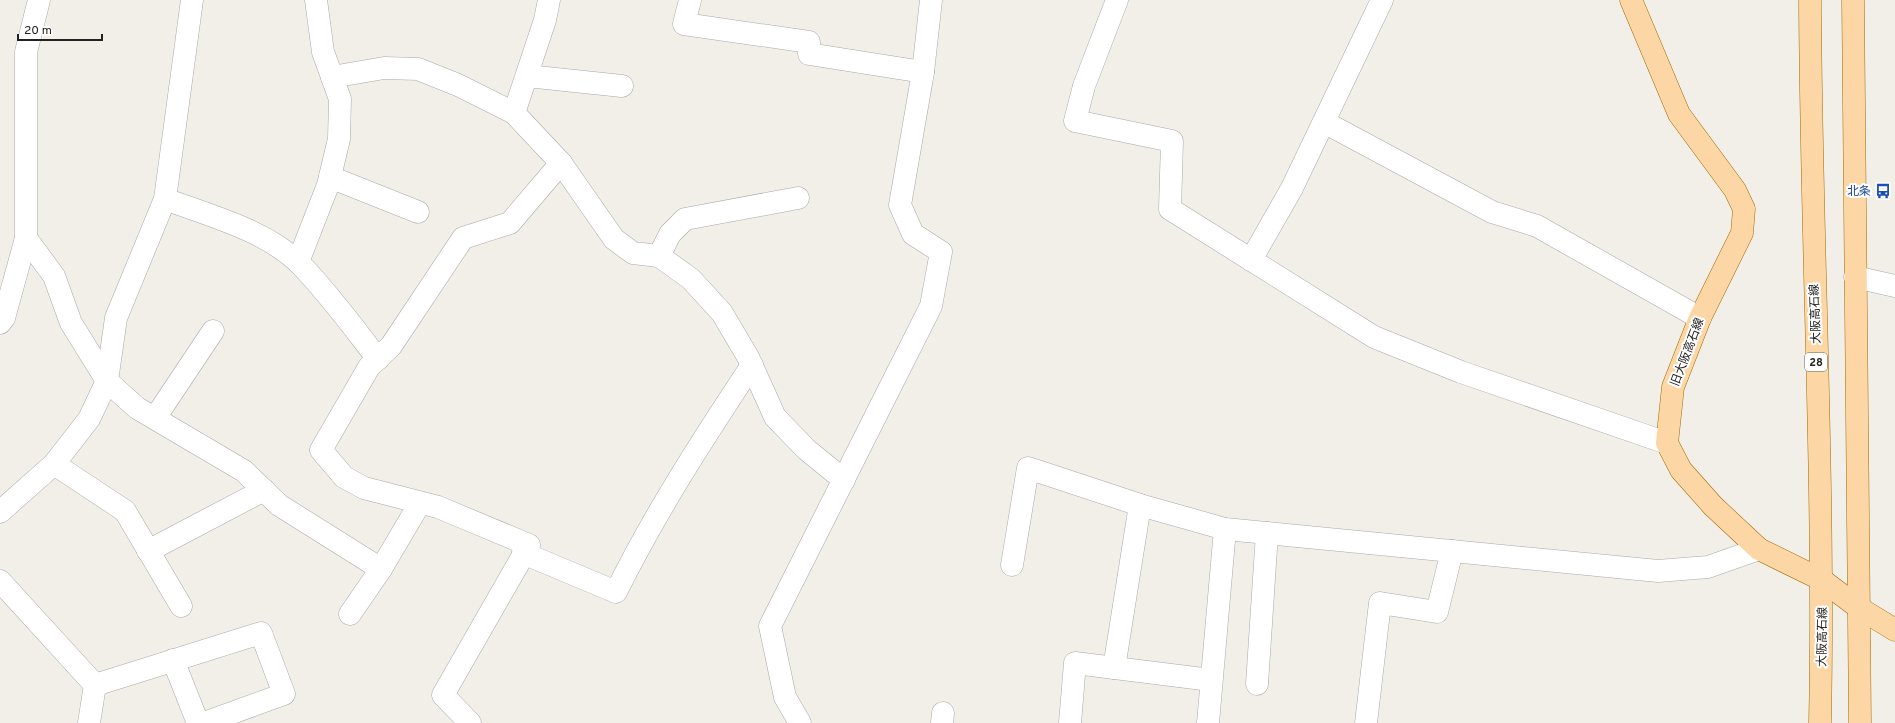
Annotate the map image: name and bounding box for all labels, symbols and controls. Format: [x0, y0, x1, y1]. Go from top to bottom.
scale bar [18, 16, 102, 42]
text: 20 m [24, 23, 52, 39]
bus stop icon: 北条 [1874, 182, 1892, 200]
place label: 北条 [1847, 184, 1871, 200]
street label: 大阪高石線 [1807, 284, 1825, 344]
street label: 旧大阪高石線 [1668, 316, 1708, 389]
road number: 28 [1805, 353, 1827, 371]
street label: 大阪高石線 [1814, 607, 1832, 667]

